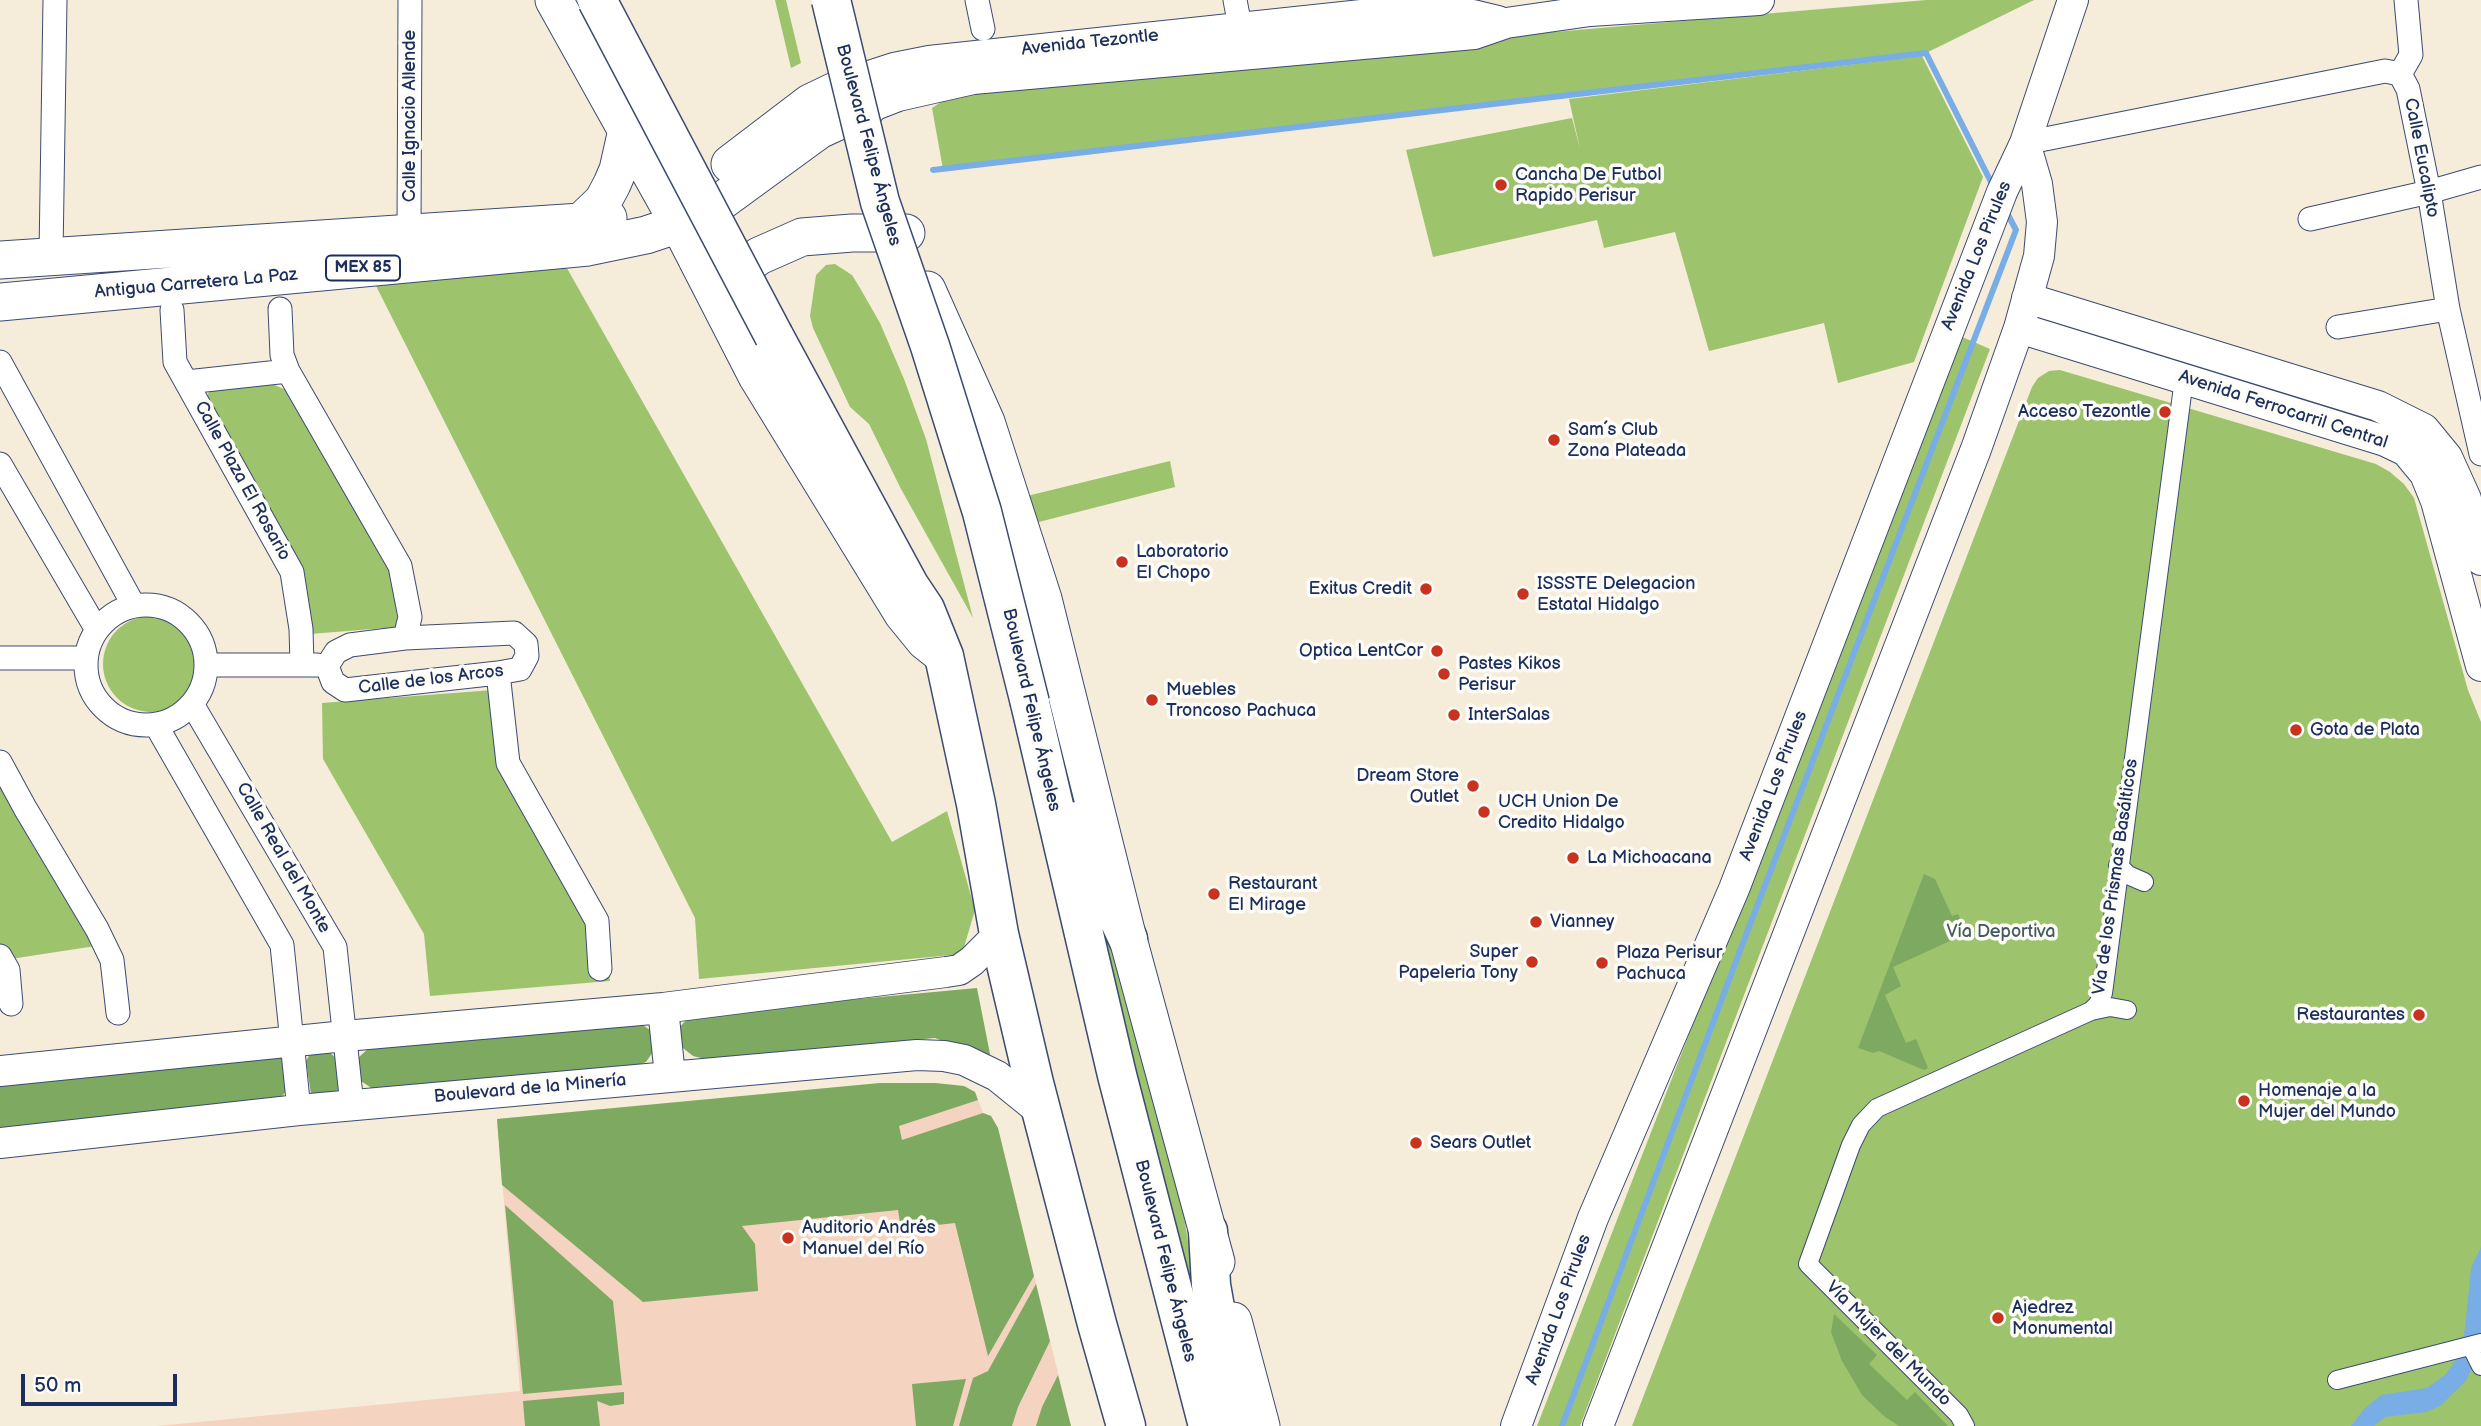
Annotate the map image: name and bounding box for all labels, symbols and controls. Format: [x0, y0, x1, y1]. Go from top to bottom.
street label: Avenida Tezontle [1020, 25, 1160, 61]
street label: Calle Ignacio Allende [399, 30, 421, 202]
street label: Boulevard Felipe Ángeles [831, 42, 905, 248]
street label: Calle Eucalipto [2399, 96, 2443, 220]
place label: Cancha De Futbol Rapido Perisur [1515, 164, 1662, 206]
marker: Cancha De Futbol Rapido Perisur [1493, 177, 1509, 193]
street label: Avenida Los Pirules [1937, 178, 2017, 334]
road number: MEX 85 [326, 256, 400, 280]
street label: Antigua Carretera La Paz [94, 264, 298, 304]
street label: Avenida Ferrocarril Central [2176, 366, 2390, 454]
street label: Calle Plaza El Rosario [189, 397, 295, 565]
place label: Acceso Tezontle [2018, 401, 2151, 423]
marker: Acceso Tezontle [2157, 404, 2173, 420]
place label: Sam´s Club Zona Plateada [1568, 419, 1686, 462]
marker: Sam´s Club Zona Plateada [1546, 432, 1562, 448]
place label: Laboratorio El Chopo [1136, 541, 1229, 584]
marker: Laboratorio El Chopo [1114, 554, 1130, 570]
place label: ISSSTE Delegacion Estatal Hidalgo [1537, 573, 1695, 616]
place label: Exitus Credit [1309, 578, 1412, 600]
marker: Exitus Credit [1418, 581, 1434, 597]
marker: ISSSTE Delegacion Estatal Hidalgo [1515, 586, 1531, 602]
street label: Boulevard Felipe Ángeles [997, 606, 1065, 814]
place label: Optica LentCor [1299, 640, 1423, 662]
marker: Optica LentCor [1429, 643, 1445, 659]
place label: Pastes Kikos Perisur [1458, 653, 1561, 696]
street label: Calle de los Arcos [357, 660, 505, 700]
marker: Pastes Kikos Perisur [1436, 666, 1452, 682]
place label: Muebles Troncoso Pachuca [1166, 679, 1316, 722]
marker: Muebles Troncoso Pachuca [1144, 692, 1160, 708]
place label: InterSalas [1468, 704, 1550, 726]
marker: InterSalas [1446, 707, 1462, 723]
street label: Avenida Los Pirules [1735, 708, 1813, 864]
place label: Gota de Plata [2310, 719, 2420, 741]
marker: Gota de Plata [2288, 722, 2304, 738]
street label: Vía de los Prismas Basálticos [2089, 758, 2143, 996]
place label: Dream Store Outlet [1356, 765, 1459, 808]
marker: Dream Store Outlet [1465, 778, 1481, 794]
street label: Calle Real del Monte [231, 779, 335, 937]
place label: UCH Union De Credito Hidalgo [1498, 791, 1625, 834]
marker: UCH Union De Credito Hidalgo [1476, 804, 1492, 820]
place label: La Michoacana [1587, 847, 1712, 869]
marker: La Michoacana [1565, 850, 1581, 866]
place label: Restaurant El Mirage [1228, 873, 1318, 916]
marker: Restaurant El Mirage [1206, 886, 1222, 902]
place label: Vianney [1550, 911, 1614, 933]
marker: Vianney [1528, 914, 1544, 930]
park label: Vía Deportiva [1946, 921, 2056, 943]
place label: Super Papeleria Tony [1398, 941, 1518, 984]
place label: Plaza Perisur Pachuca [1616, 942, 1722, 984]
marker: Super Papeleria Tony [1524, 954, 1540, 970]
marker: Plaza Perisur Pachuca [1594, 955, 1610, 971]
place label: Restaurantes [2296, 1004, 2405, 1026]
marker: Restaurantes [2411, 1007, 2427, 1023]
street label: Boulevard de la Minería [433, 1070, 627, 1108]
place label: Homenaje a la Mujer del Mundo [2258, 1080, 2396, 1122]
marker: Homenaje a la Mujer del Mundo [2236, 1093, 2252, 1109]
place label: Sears Outlet [1430, 1132, 1531, 1154]
marker: Sears Outlet [1408, 1135, 1424, 1151]
street label: Boulevard Felipe Ángeles [1129, 1158, 1201, 1364]
place label: Auditorio Andrés Manuel del Río [802, 1217, 936, 1260]
marker: Auditorio Andrés Manuel del Río [780, 1230, 796, 1246]
street label: Avenida Los Pirules [1522, 1232, 1596, 1388]
street label: Vía Mujer del Mundo [1821, 1277, 1955, 1411]
place label: Ajedrez Monumental [2012, 1297, 2113, 1340]
marker: Ajedrez Monumental [1990, 1310, 2006, 1326]
scale bar [24, 1360, 180, 1404]
text: 50 m [34, 1373, 81, 1398]

